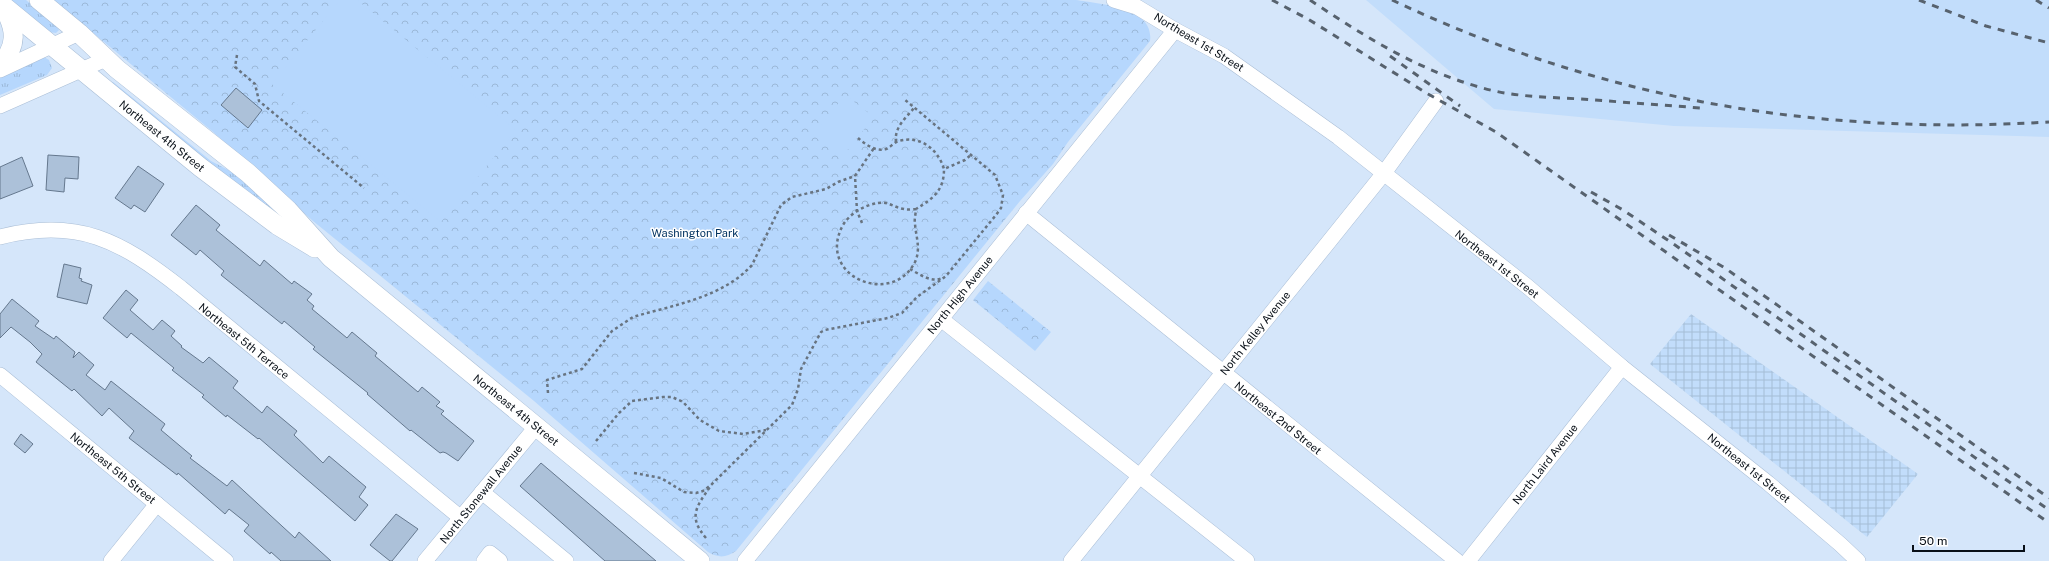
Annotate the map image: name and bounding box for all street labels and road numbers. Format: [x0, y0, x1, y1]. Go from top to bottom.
street label: Northeast 1st Street [1152, 10, 1246, 74]
street label: Northeast 4th Street [117, 98, 207, 174]
street label: Northeast 1st Street [1453, 228, 1541, 300]
street label: North High Avenue [925, 254, 995, 336]
street label: North Kelley Avenue [1218, 289, 1292, 377]
street label: Northeast 5th Terrace [196, 301, 292, 381]
street label: Northeast 4th Street [471, 372, 561, 448]
street label: Northeast 2nd Street [1232, 379, 1324, 457]
street label: North Laird Avenue [1510, 422, 1580, 506]
street label: Northeast 5th Street [68, 430, 158, 506]
street label: Northeast 1st Street [1705, 431, 1793, 505]
street label: North Stonewall Avenue [438, 442, 524, 546]

